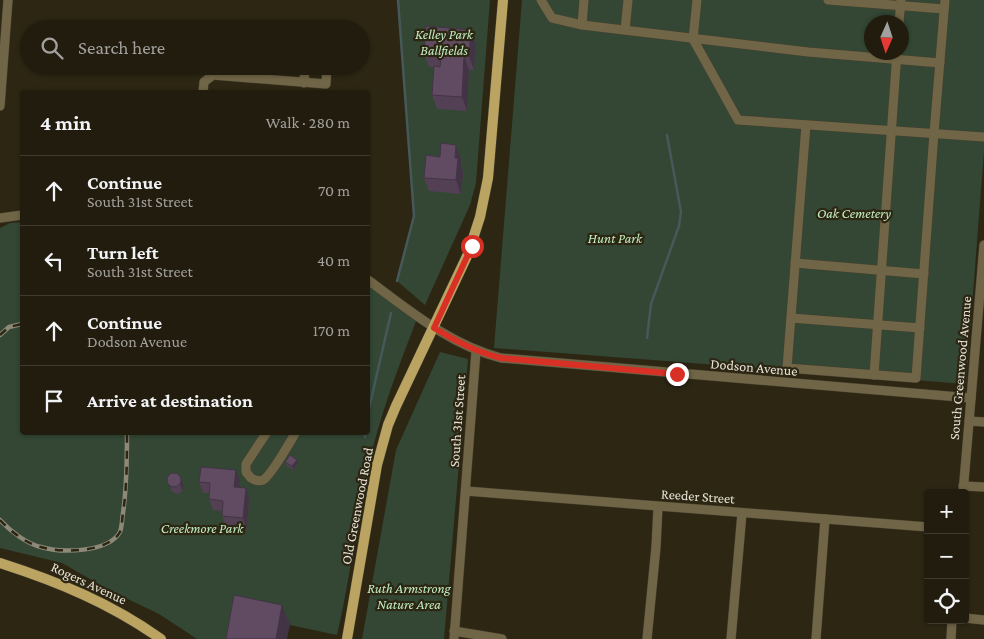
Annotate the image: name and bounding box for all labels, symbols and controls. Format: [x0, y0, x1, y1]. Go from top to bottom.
north arrow [864, 15, 909, 60]
search box [20, 20, 370, 75]
park label: Kelley Park Ballfields [415, 26, 474, 58]
icon: search [38, 34, 66, 62]
text: Search here [78, 37, 165, 58]
text: 4 min [40, 111, 91, 135]
text: Walk · 280 m [266, 114, 350, 131]
text: Continue [87, 172, 162, 193]
icon: ahead [40, 177, 68, 205]
text: 70 m [318, 182, 350, 199]
text: South 31st Street [87, 193, 193, 210]
park label: Oak Cemetery [817, 205, 891, 221]
park label: Hunt Park [588, 230, 643, 246]
route start [461, 235, 484, 258]
text: Turn left [87, 242, 159, 263]
icon: left [40, 247, 68, 275]
text: 40 m [317, 252, 350, 269]
text: South 31st Street [87, 263, 193, 280]
street label: South Greenwood Avenue [946, 295, 974, 441]
text: Continue [87, 312, 162, 333]
icon: ahead [40, 317, 68, 345]
text: 170 m [313, 322, 350, 339]
text: Dodson Avenue [87, 333, 187, 350]
street label: Dodson Avenue [710, 355, 798, 379]
route end [666, 363, 689, 386]
street label: South 31st Street [446, 374, 468, 468]
icon: arrive [40, 387, 68, 415]
text: Arrive at destination [87, 390, 253, 411]
street label: Old Greenwood Road [338, 446, 376, 566]
street label: Reeder Street [661, 485, 736, 507]
map controls [924, 489, 969, 624]
button: + [924, 489, 969, 534]
park label: Creekmore Park [161, 520, 244, 536]
button: − [924, 534, 969, 579]
street label: Rogers Avenue [49, 559, 129, 607]
button: locate [924, 579, 969, 624]
park label: Ruth Armstrong Nature Area [367, 580, 452, 612]

